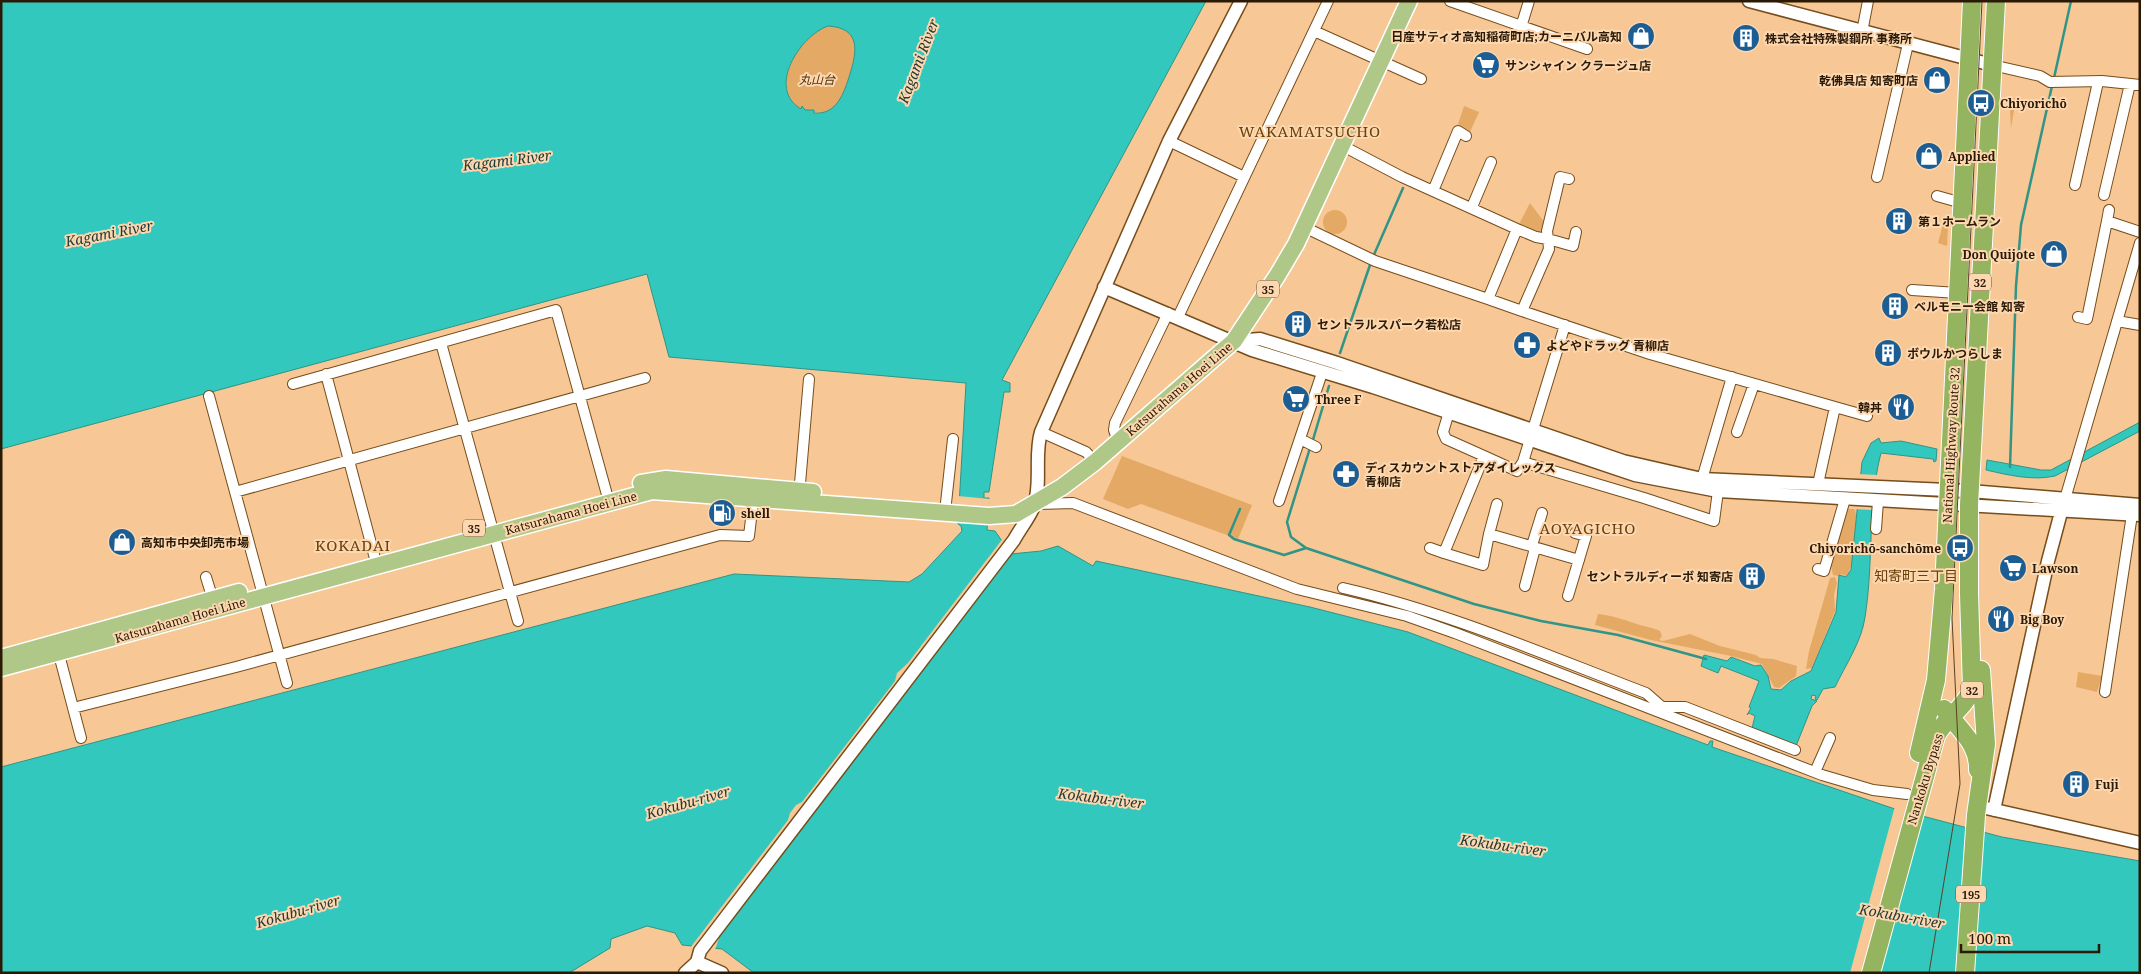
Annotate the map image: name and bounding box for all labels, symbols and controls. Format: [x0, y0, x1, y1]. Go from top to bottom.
water label: Kagami River [893, 16, 943, 107]
shop icon: 日産サティオ高知稲荷町店;カーニバル高知 [1626, 21, 1656, 51]
building icon: 株式会社特殊製鋼所 事務所 [1731, 23, 1761, 53]
place label: 日産サティオ高知稲荷町店;カーニバル高知 [1391, 28, 1622, 45]
place label: 株式会社特殊製鋼所 事務所 [1765, 30, 1912, 47]
supermarket icon: サンシャイン クラージュ店 [1471, 50, 1501, 80]
place label: サンシャイン クラージュ店 [1505, 57, 1651, 74]
shop icon: 乾佛具店 知寄町店 [1922, 65, 1952, 95]
park label: 丸山台 [799, 71, 836, 88]
place label: 乾佛具店 知寄町店 [1819, 72, 1918, 89]
bus stop icon: Chiyorichō [1966, 88, 1996, 118]
place label: Chiyorichō [2000, 95, 2067, 112]
district label: WAKAMATSUCHO [1239, 121, 1381, 141]
shop icon: Applied [1914, 141, 1944, 171]
water label: Kagami River [461, 145, 553, 175]
place label: Applied [1948, 148, 1996, 165]
building icon: 第１ホームラン [1884, 206, 1914, 236]
place label: 第１ホームラン [1918, 213, 2001, 230]
water label: Kagami River [63, 215, 155, 251]
shop icon: Don Quijote [2039, 239, 2069, 269]
place label: Don Quijote [1962, 246, 2035, 263]
road number: 32 [1969, 274, 1991, 290]
road number: 35 [1257, 280, 1279, 298]
building icon: ベルモニー会館 知寄 [1880, 291, 1910, 321]
place label: ベルモニー会館 知寄 [1914, 298, 2025, 315]
building icon: セントラルスパーク若松店 [1283, 309, 1313, 339]
place label: セントラルスパーク若松店 [1317, 316, 1461, 333]
pharmacy icon: よどやドラッグ 青柳店 [1512, 330, 1542, 360]
place label: よどやドラッグ 青柳店 [1546, 337, 1669, 354]
street label: Katsurahama Hoei Line [1122, 338, 1236, 440]
building icon: ボウルかつらしま [1873, 338, 1903, 368]
place label: ボウルかつらしま [1907, 345, 2003, 362]
street label: National Highway Route 32 [1938, 367, 1964, 523]
supermarket icon: Three F [1281, 384, 1311, 414]
place label: Three F [1315, 391, 1362, 408]
restaurant icon: 韓丼 [1886, 392, 1916, 422]
place label: 韓丼 [1858, 399, 1882, 416]
pharmacy icon: ディスカウントストアダイレックス 青柳店 [1331, 459, 1361, 489]
place label: ディスカウントストアダイレックス 青柳店 [1365, 459, 1556, 490]
street label: Katsurahama Hoei Line [503, 487, 639, 539]
fuel station icon: shell [707, 498, 737, 528]
place label: shell [741, 505, 771, 522]
district label: AOYAGICHO [1539, 518, 1637, 538]
road number: 35 [463, 520, 485, 536]
shop icon: 高知市中央卸売市場 [107, 527, 137, 557]
bus stop icon: Chiyorichō-sanchōme [1945, 533, 1975, 563]
place label: 高知市中央卸売市場 [141, 534, 249, 551]
district label: KOKADAI [315, 535, 391, 555]
place label: Chiyorichō-sanchōme [1809, 540, 1941, 557]
supermarket icon: Lawson [1998, 553, 2028, 583]
place label: Lawson [2032, 560, 2078, 577]
building icon: セントラルディーボ 知寄店 [1737, 561, 1767, 591]
district label: 知寄町三丁目 [1874, 566, 1958, 585]
place label: セントラルディーボ 知寄店 [1587, 568, 1733, 585]
street label: Katsurahama Hoei Line [113, 593, 247, 647]
restaurant icon: Big Boy [1986, 604, 2016, 634]
place label: Big Boy [2020, 611, 2064, 628]
road number: 32 [1961, 682, 1983, 698]
street label: Nankoku Bypass [1903, 731, 1947, 827]
building icon: Fuji [2061, 769, 2091, 799]
place label: Fuji [2095, 776, 2120, 793]
water label: Kokubu-river [643, 781, 733, 823]
water label: Kokubu-river [1056, 783, 1145, 813]
water label: Kokubu-river [1458, 829, 1547, 860]
road number: 195 [1956, 886, 1986, 902]
water label: Kokubu-river [253, 890, 343, 932]
water label: Kokubu-river [1857, 899, 1947, 933]
scale bar [1961, 922, 2098, 954]
text: 100 m [1968, 928, 2011, 948]

